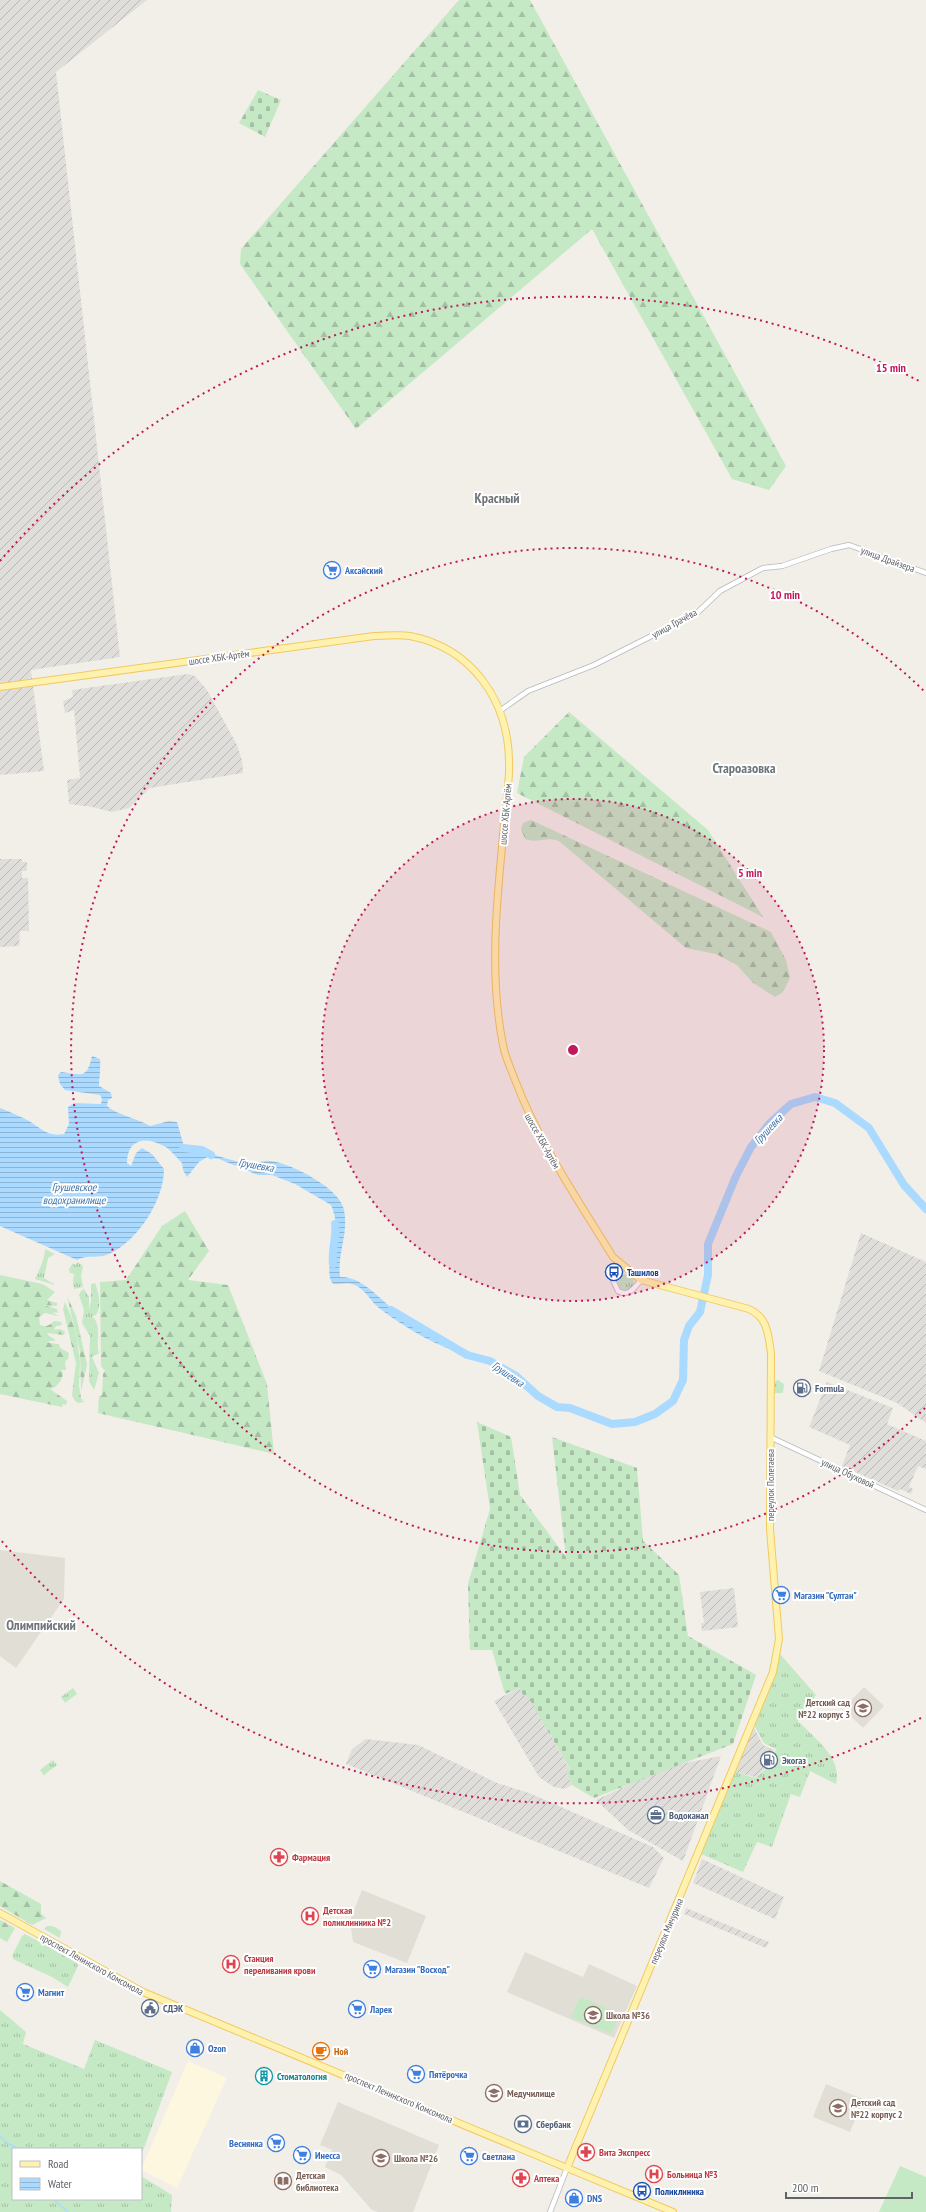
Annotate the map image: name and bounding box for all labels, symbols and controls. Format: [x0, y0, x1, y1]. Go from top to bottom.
text: 15 min [876, 360, 906, 375]
district label: Красный [475, 489, 520, 507]
street label: улица Драйзера [859, 544, 917, 575]
supermarket icon: Аксайский [322, 560, 342, 580]
place label: Аксайский [344, 564, 383, 577]
text: 10 min [770, 587, 800, 602]
street label: улица Грачёва [649, 606, 699, 641]
street label: шоссе ХБК-Артём [188, 647, 250, 668]
district label: Староазовка [713, 759, 776, 777]
street label: шоссе ХБК-Артём [496, 783, 515, 845]
text: 5 min [738, 865, 762, 880]
centre of rings [566, 1043, 580, 1057]
street label: шоссе ХБК-Артём [522, 1111, 563, 1171]
water label: Грушевка [751, 1111, 786, 1147]
water label: Грушевка [237, 1155, 275, 1175]
water label: Грушевское водохранилище [43, 1180, 107, 1207]
bus stop icon: Ташилов [604, 1262, 624, 1282]
place label: Ташилов [627, 1266, 659, 1279]
water label: Грушевка [489, 1358, 527, 1390]
fuel station icon: Formula [792, 1378, 812, 1398]
place label: Formula [815, 1382, 844, 1395]
street label: переулок Полетаева [764, 1449, 777, 1521]
street label: улица Обуховой [819, 1455, 876, 1491]
supermarket icon: Магазин "Султан" [771, 1585, 791, 1605]
place label: Магазин "Султан" [794, 1589, 857, 1602]
district label: Олимпийский [6, 1616, 76, 1634]
place label: Детский сад №22 корпус 3 [798, 1696, 850, 1721]
school or university icon: Детский сад №22 корпус 3 [853, 1698, 873, 1718]
fuel station icon: Экогаз [759, 1750, 779, 1770]
place label: Экогаз [782, 1754, 806, 1767]
office icon: Водоканал [646, 1805, 666, 1825]
place label: Водоканал [669, 1809, 709, 1822]
pharmacy icon: Фармация [269, 1847, 289, 1867]
place label: Фармация [292, 1851, 330, 1864]
street label: переулок Мичурина [647, 1896, 686, 1966]
place label: Детская поликлинника №2 [323, 1904, 391, 1929]
hospital icon: Детская поликлинника №2 [300, 1906, 320, 1926]
street label: проспект Ленинского Комсомола [38, 1931, 146, 1998]
place label: Станция переливания крови [244, 1952, 316, 1977]
hospital icon: Станция переливания крови [221, 1954, 241, 1974]
supermarket icon: Магазин "Восход" [362, 1959, 382, 1979]
place label: Магазин "Восход" [385, 1963, 451, 1976]
supermarket icon: Магнит [15, 1982, 35, 2002]
place label: Магнит [38, 1986, 65, 1999]
public building icon: СДЭК [140, 1998, 160, 2018]
supermarket icon: Ларек [347, 1999, 367, 2019]
place label: СДЭК [163, 2002, 184, 2015]
place label: Ларек [369, 2003, 393, 2016]
school or university icon: Школа №36 [583, 2005, 603, 2025]
place label: Школа №36 [606, 2009, 650, 2022]
shop icon: Ozon [185, 2038, 205, 2058]
cafe icon: Ной [311, 2041, 331, 2061]
place label: Ozon [208, 2042, 227, 2055]
place label: Ной [334, 2045, 349, 2058]
supermarket icon: Пятёрочка [406, 2064, 426, 2084]
building icon: Стоматология [254, 2066, 274, 2086]
place label: Пятёрочка [429, 2068, 467, 2081]
street label: проспект Ленинского Комсомола [343, 2069, 455, 2126]
place label: Стоматология [277, 2070, 327, 2083]
school or university icon: Медучилище [484, 2083, 504, 2103]
place label: Медучилище [507, 2087, 555, 2100]
place label: Детский сад №22 корпус 2 [851, 2096, 903, 2121]
school or university icon: Детский сад №22 корпус 2 [828, 2098, 848, 2118]
bank icon: Сбербанк [513, 2114, 533, 2134]
place label: Сбербанк [536, 2118, 572, 2131]
supermarket icon: Веснянка [266, 2133, 286, 2153]
place label: Веснянка [229, 2137, 263, 2150]
pharmacy icon: Вита Экспресс [576, 2142, 596, 2162]
supermarket icon: Инесса [292, 2145, 312, 2165]
supermarket icon: Светлана [459, 2146, 479, 2166]
place label: Вита Экспресс [599, 2146, 651, 2159]
legend [12, 2148, 142, 2200]
school or university icon: Школа №26 [371, 2148, 391, 2168]
place label: Инесса [315, 2149, 340, 2162]
place label: Светлана [482, 2150, 515, 2163]
place label: Школа №26 [394, 2152, 438, 2165]
text: Road [48, 2156, 68, 2171]
hospital icon: Больница №3 [644, 2164, 664, 2184]
pharmacy icon: Аптека [511, 2168, 531, 2188]
place label: Больница №3 [667, 2168, 718, 2181]
place label: Детская библиотека [296, 2169, 339, 2194]
library icon: Детская библиотека [273, 2171, 293, 2191]
place label: Аптека [533, 2172, 559, 2185]
scale bar [786, 2174, 912, 2200]
text: Water [48, 2176, 73, 2191]
text: 200 m [792, 2180, 819, 2195]
bus stop icon: Поликлиника [632, 2181, 652, 2201]
place label: Поликлиника [655, 2185, 704, 2198]
shop icon: DNS [564, 2188, 584, 2208]
place label: DNS [587, 2192, 603, 2205]

